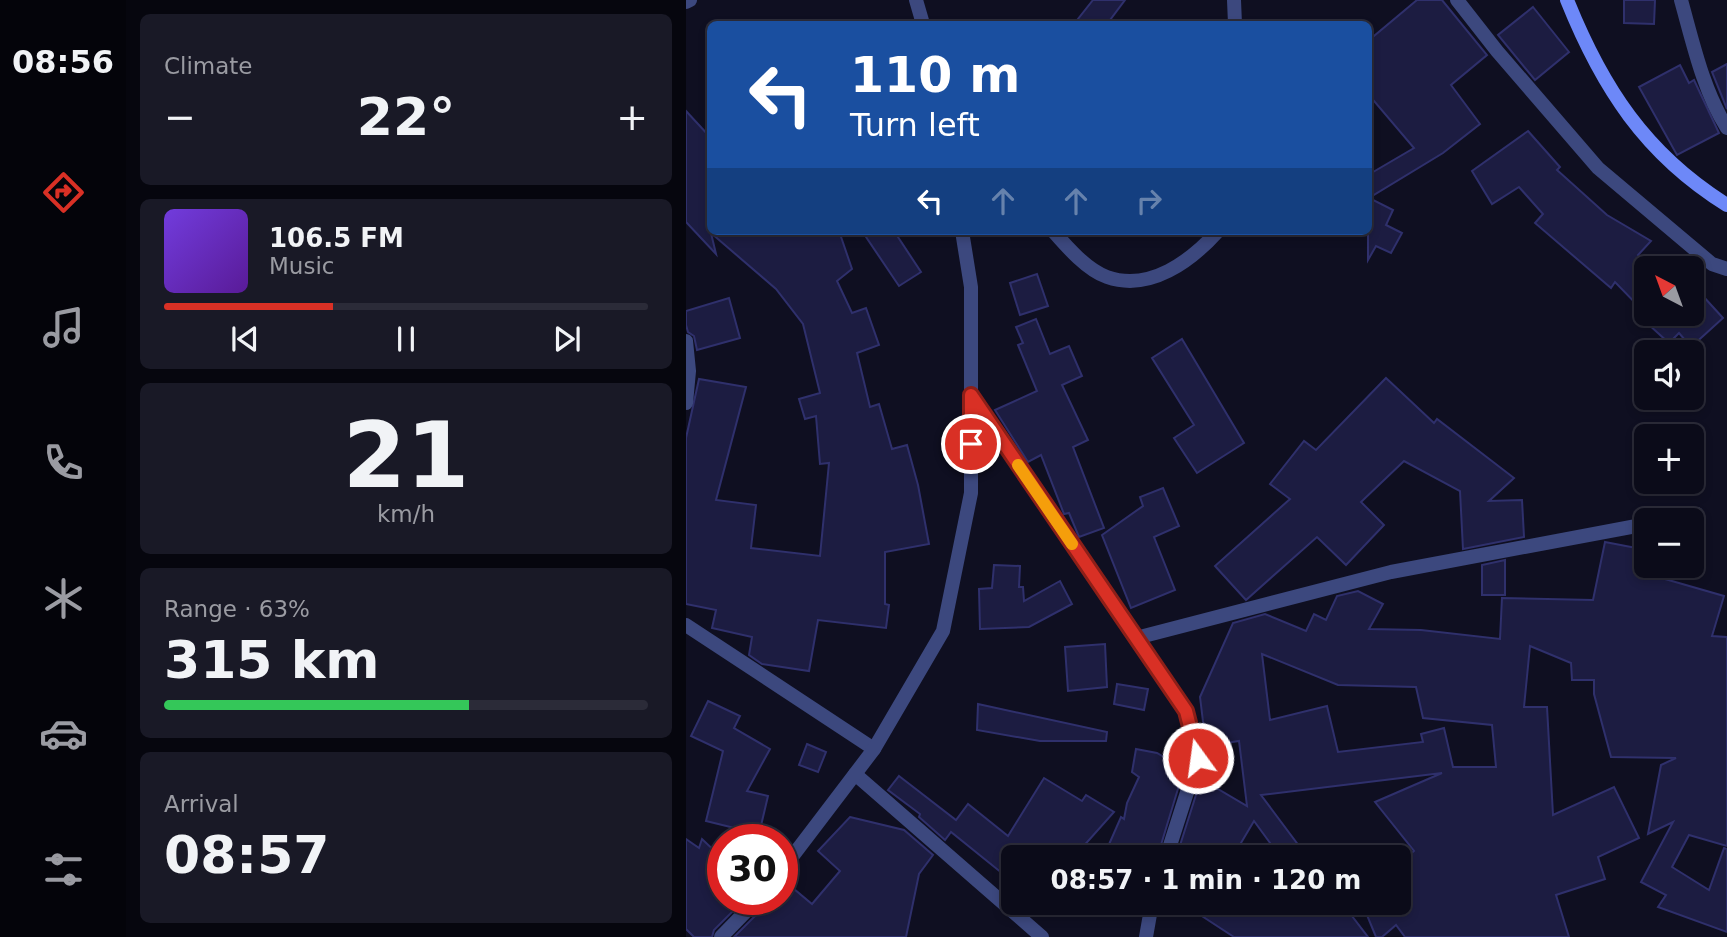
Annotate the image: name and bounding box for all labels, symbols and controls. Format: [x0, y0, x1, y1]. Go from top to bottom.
text: 08:56 [12, 43, 114, 81]
text: 110 m [850, 47, 1020, 104]
icon: left [735, 49, 826, 140]
text: Climate [164, 53, 253, 79]
text: 22° [357, 87, 455, 147]
text: − [164, 95, 196, 139]
text: + [616, 95, 648, 139]
text: Turn left [850, 106, 980, 144]
icon: directions [39, 168, 88, 217]
icon: left [911, 182, 949, 220]
icon: ahead [984, 182, 1022, 220]
icon: ahead [1057, 182, 1095, 220]
icon: right [1130, 182, 1168, 220]
text: 106.5 FM [269, 223, 404, 253]
text: Music [269, 253, 334, 279]
north arrow [1634, 256, 1704, 326]
map controls [1634, 256, 1704, 578]
icon: music [39, 303, 88, 352]
icon: previous [226, 320, 264, 358]
icon: pause [387, 320, 425, 358]
icon: next [548, 320, 586, 358]
button: sound [1634, 340, 1704, 410]
text: 21 [343, 403, 469, 508]
pin [941, 414, 1001, 474]
button: + [1634, 424, 1704, 494]
icon: arrive [952, 425, 990, 463]
icon: phone [39, 438, 88, 487]
text: km/h [377, 501, 435, 527]
button: − [1634, 508, 1704, 578]
icon: climate [39, 574, 88, 623]
text: Range · 63% [164, 596, 310, 622]
text: 315 km [164, 630, 379, 690]
icon: car [39, 709, 88, 758]
position arrow [1161, 721, 1235, 795]
text: Arrival [164, 791, 239, 817]
speed limit sign: 30 [707, 824, 798, 915]
text: 08:57 [164, 825, 330, 885]
icon: filters [39, 845, 88, 894]
text: 08:57 · 1 min · 120 m [1051, 865, 1361, 895]

